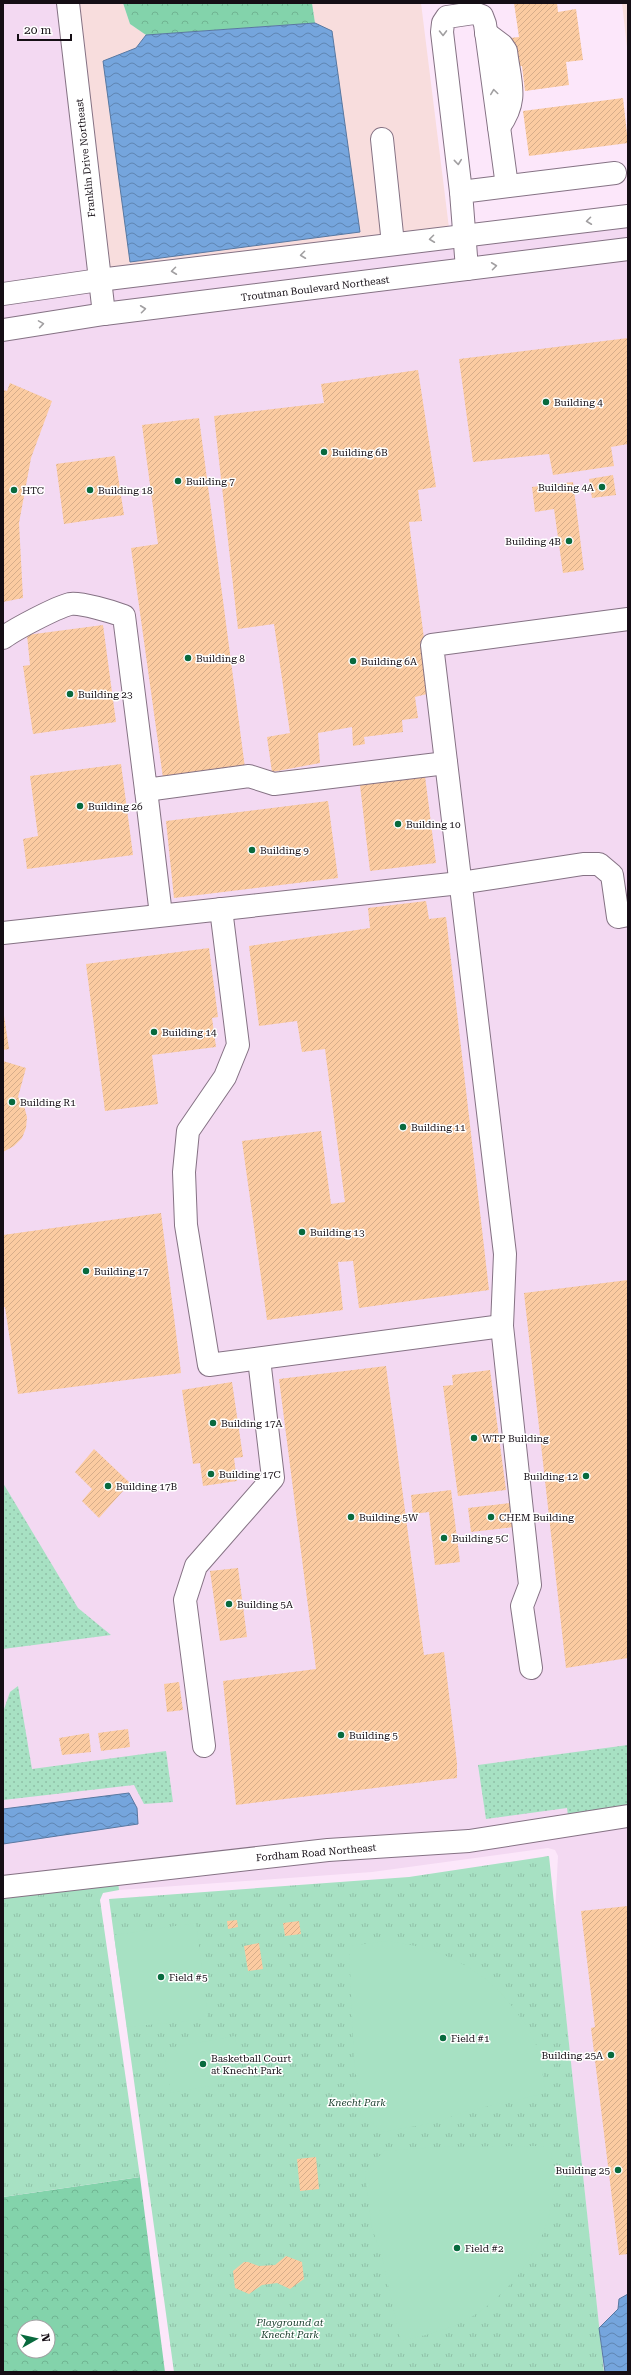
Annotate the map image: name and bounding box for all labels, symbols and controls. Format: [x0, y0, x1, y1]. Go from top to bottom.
scale bar [18, 16, 71, 42]
text: 20 m [24, 23, 51, 37]
one-way arrow [439, 30, 447, 36]
one-way arrow [490, 89, 499, 95]
street label: Franklin Drive Northeast [74, 98, 97, 218]
one-way arrow [453, 159, 462, 165]
one-way arrow [586, 216, 592, 225]
one-way arrow [429, 234, 435, 243]
one-way arrow [300, 250, 306, 259]
one-way arrow [491, 262, 497, 271]
one-way arrow [171, 266, 177, 275]
street label: Troutman Boulevard Northeast [240, 274, 390, 303]
one-way arrow [140, 305, 146, 314]
one-way arrow [38, 320, 45, 329]
marker: Building 4 [541, 397, 551, 407]
place label: Building 4 [554, 397, 603, 408]
marker: Building 6B [319, 447, 329, 457]
place label: Building 6B [332, 447, 388, 458]
marker: Building 7 [173, 476, 183, 486]
place label: Building 7 [186, 476, 235, 487]
place label: Building 4A [538, 482, 594, 493]
marker: Building 4A [597, 482, 607, 492]
marker: HTC [9, 485, 19, 495]
place label: HTC [22, 485, 44, 496]
marker: Building 18 [85, 485, 95, 495]
place label: Building 18 [98, 485, 153, 496]
place label: Building 4B [505, 536, 561, 547]
marker: Building 4B [564, 536, 574, 546]
marker: Building 8 [183, 653, 193, 663]
place label: Building 8 [196, 653, 245, 664]
marker: Building 6A [348, 656, 358, 666]
place label: Building 6A [361, 656, 417, 667]
marker: Building 23 [65, 689, 75, 699]
place label: Building 23 [78, 689, 133, 700]
marker: Building 26 [75, 801, 85, 811]
place label: Building 26 [88, 801, 143, 812]
marker: Building 10 [393, 819, 403, 829]
place label: Building 10 [406, 819, 461, 830]
marker: Building 9 [247, 845, 257, 855]
place label: Building 9 [260, 845, 309, 856]
marker: Building 14 [149, 1027, 159, 1037]
place label: Building 14 [162, 1027, 217, 1038]
marker: Building R1 [7, 1097, 17, 1107]
place label: Building R1 [20, 1097, 76, 1108]
marker: Building 11 [398, 1122, 408, 1132]
place label: Building 11 [411, 1122, 466, 1133]
marker: Building 13 [297, 1227, 307, 1237]
place label: Building 13 [310, 1227, 365, 1238]
marker: Building 17 [81, 1266, 91, 1276]
place label: Building 17 [94, 1266, 149, 1277]
marker: Building 17A [208, 1418, 218, 1428]
place label: Building 17A [221, 1418, 283, 1429]
marker: WTP Building [469, 1433, 479, 1443]
place label: WTP Building [482, 1433, 549, 1444]
marker: Building 17C [206, 1469, 216, 1479]
place label: Building 17C [219, 1469, 281, 1480]
place label: Building 12 [523, 1471, 578, 1482]
marker: Building 12 [581, 1471, 591, 1481]
marker: Building 17B [103, 1481, 113, 1491]
place label: Building 17B [116, 1481, 178, 1492]
marker: Building 5W [346, 1512, 356, 1522]
place label: Building 5W [359, 1512, 419, 1523]
marker: CHEM Building [486, 1512, 496, 1522]
place label: CHEM Building [499, 1512, 574, 1523]
marker: Building 5C [439, 1533, 449, 1543]
place label: Building 5C [452, 1533, 508, 1544]
marker: Building 5A [224, 1599, 234, 1609]
place label: Building 5A [237, 1599, 293, 1610]
marker: Building 5 [336, 1730, 346, 1740]
place label: Building 5 [349, 1730, 398, 1741]
street label: Fordham Road Northeast [256, 1842, 377, 1863]
marker: Field #5 [156, 1972, 166, 1982]
place label: Field #5 [169, 1972, 208, 1983]
marker: Field #1 [438, 2033, 448, 2043]
place label: Field #1 [451, 2033, 490, 2044]
place label: Building 25A [541, 2050, 603, 2061]
marker: Building 25A [606, 2050, 616, 2060]
place label: Basketball Court at Knecht Park [211, 2053, 291, 2076]
marker: Basketball Court at Knecht Park [198, 2059, 208, 2069]
park label: Knecht Park [327, 2097, 386, 2108]
place label: Building 25 [555, 2165, 610, 2176]
marker: Building 25 [613, 2165, 623, 2175]
marker: Field #2 [452, 2243, 462, 2253]
place label: Field #2 [465, 2243, 504, 2254]
park label: Playground at Knecht Park [255, 2317, 324, 2340]
north arrow [16, 2319, 56, 2359]
text: N [38, 2333, 53, 2343]

